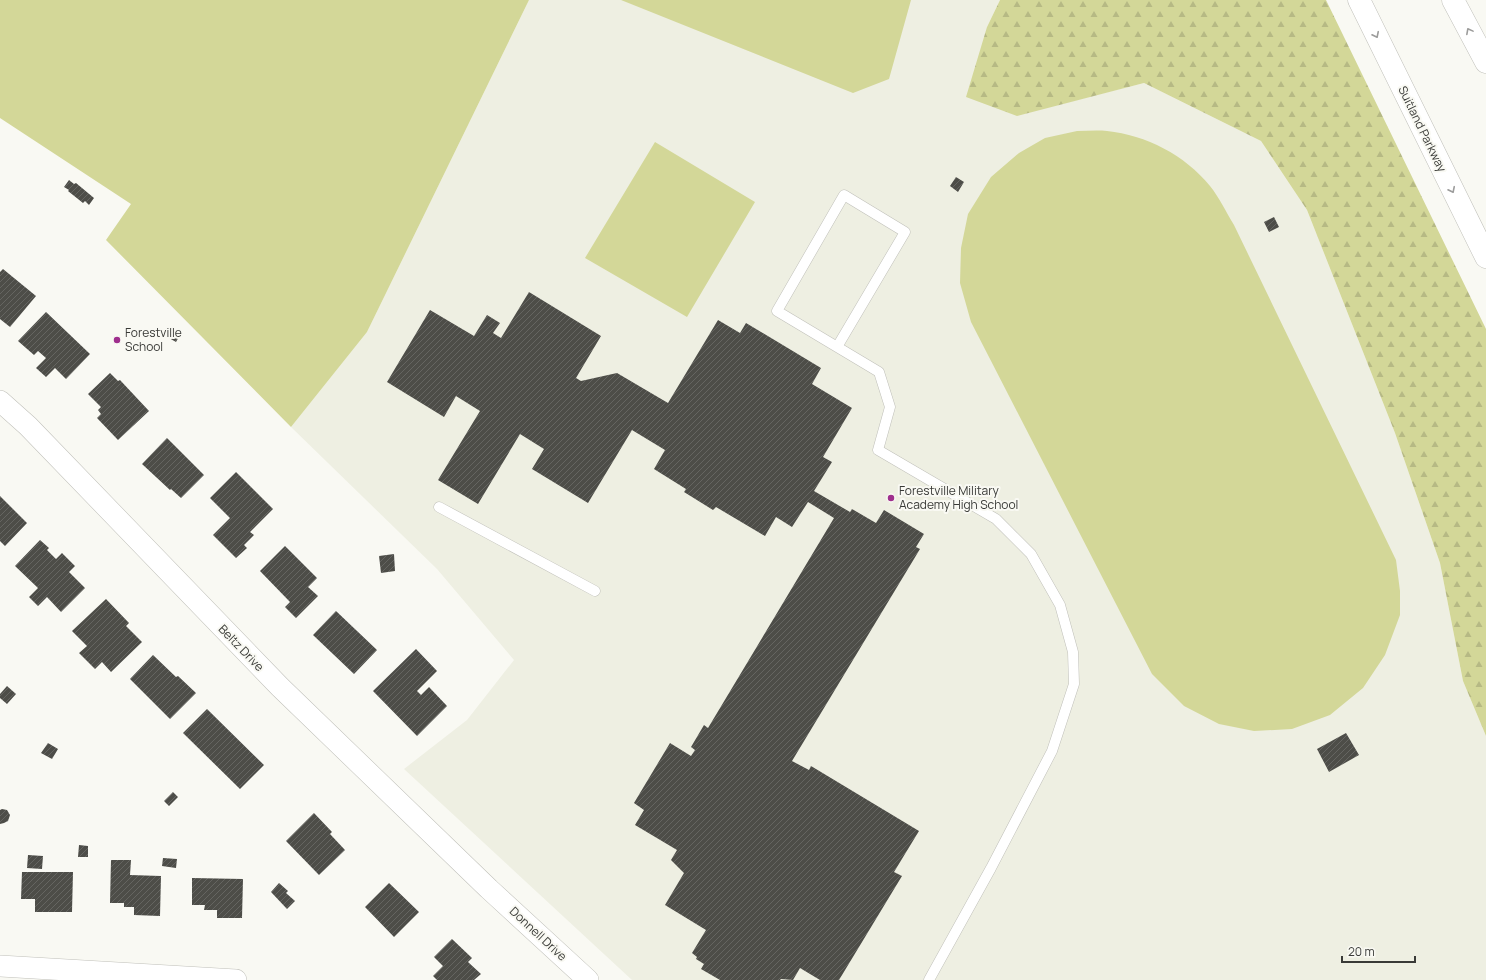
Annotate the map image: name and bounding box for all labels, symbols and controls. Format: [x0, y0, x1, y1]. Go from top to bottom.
one-way arrow [1467, 28, 1474, 35]
one-way arrow [1371, 31, 1379, 38]
street label: Suitland Parkway [1394, 83, 1451, 175]
one-way arrow [1447, 185, 1455, 193]
place label: Forestville School [125, 324, 182, 355]
marker: Forestville School [112, 335, 122, 345]
place label: Forestville Military Academy High School [899, 482, 1018, 513]
marker: Forestville Military Academy High School [886, 493, 896, 503]
street label: Beltz Drive [215, 621, 268, 675]
street label: Donnell Drive [506, 903, 571, 965]
scale bar [1342, 938, 1415, 964]
text: 20 m [1348, 943, 1375, 960]

